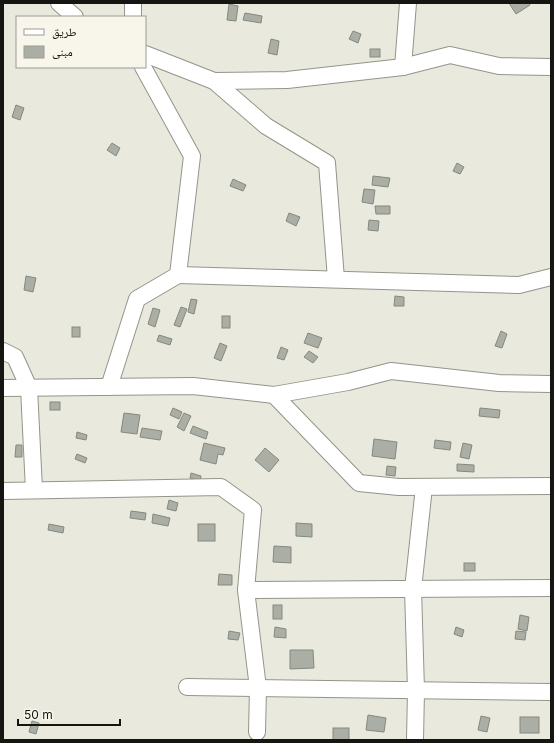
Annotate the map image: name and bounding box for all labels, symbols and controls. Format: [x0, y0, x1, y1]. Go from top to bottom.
legend [16, 16, 146, 68]
text: طريق [52, 24, 77, 39]
text: مبنى [52, 44, 73, 59]
scale bar [18, 701, 120, 727]
text: 50 m [24, 707, 53, 722]

